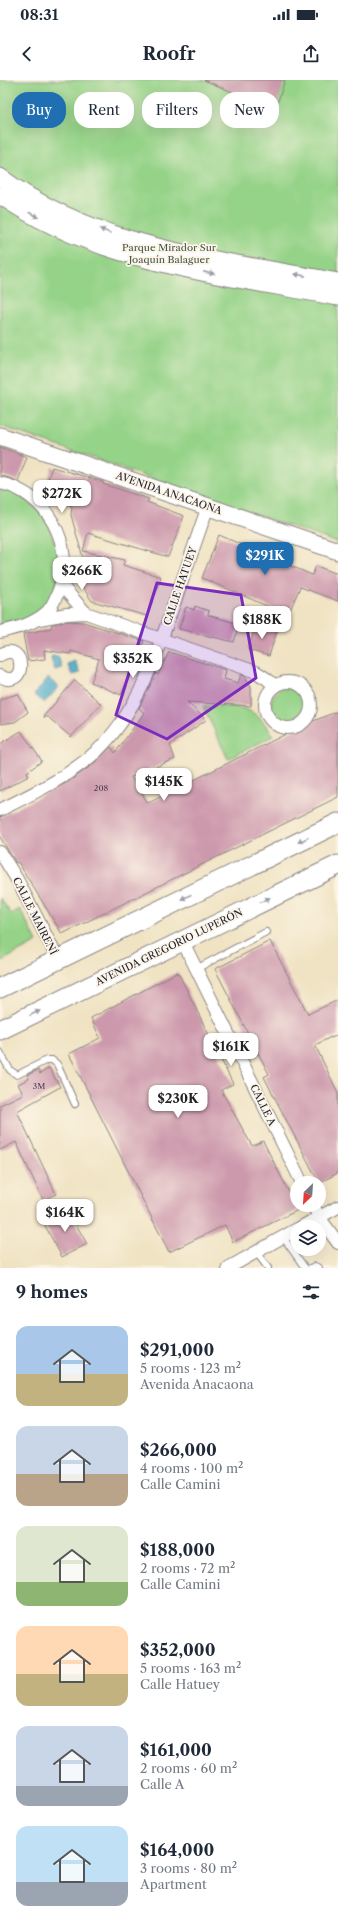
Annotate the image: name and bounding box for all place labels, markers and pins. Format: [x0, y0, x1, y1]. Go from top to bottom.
pin: $272K [34, 480, 90, 514]
pin: $291K [237, 542, 293, 576]
pin: $266K [54, 557, 110, 591]
pin: $188K [234, 606, 290, 640]
pin: $352K [105, 645, 161, 679]
pin: $145K [136, 768, 192, 802]
pin: $161K [203, 1033, 259, 1067]
pin: $230K [150, 1085, 206, 1119]
pin: $164K [37, 1199, 93, 1233]

